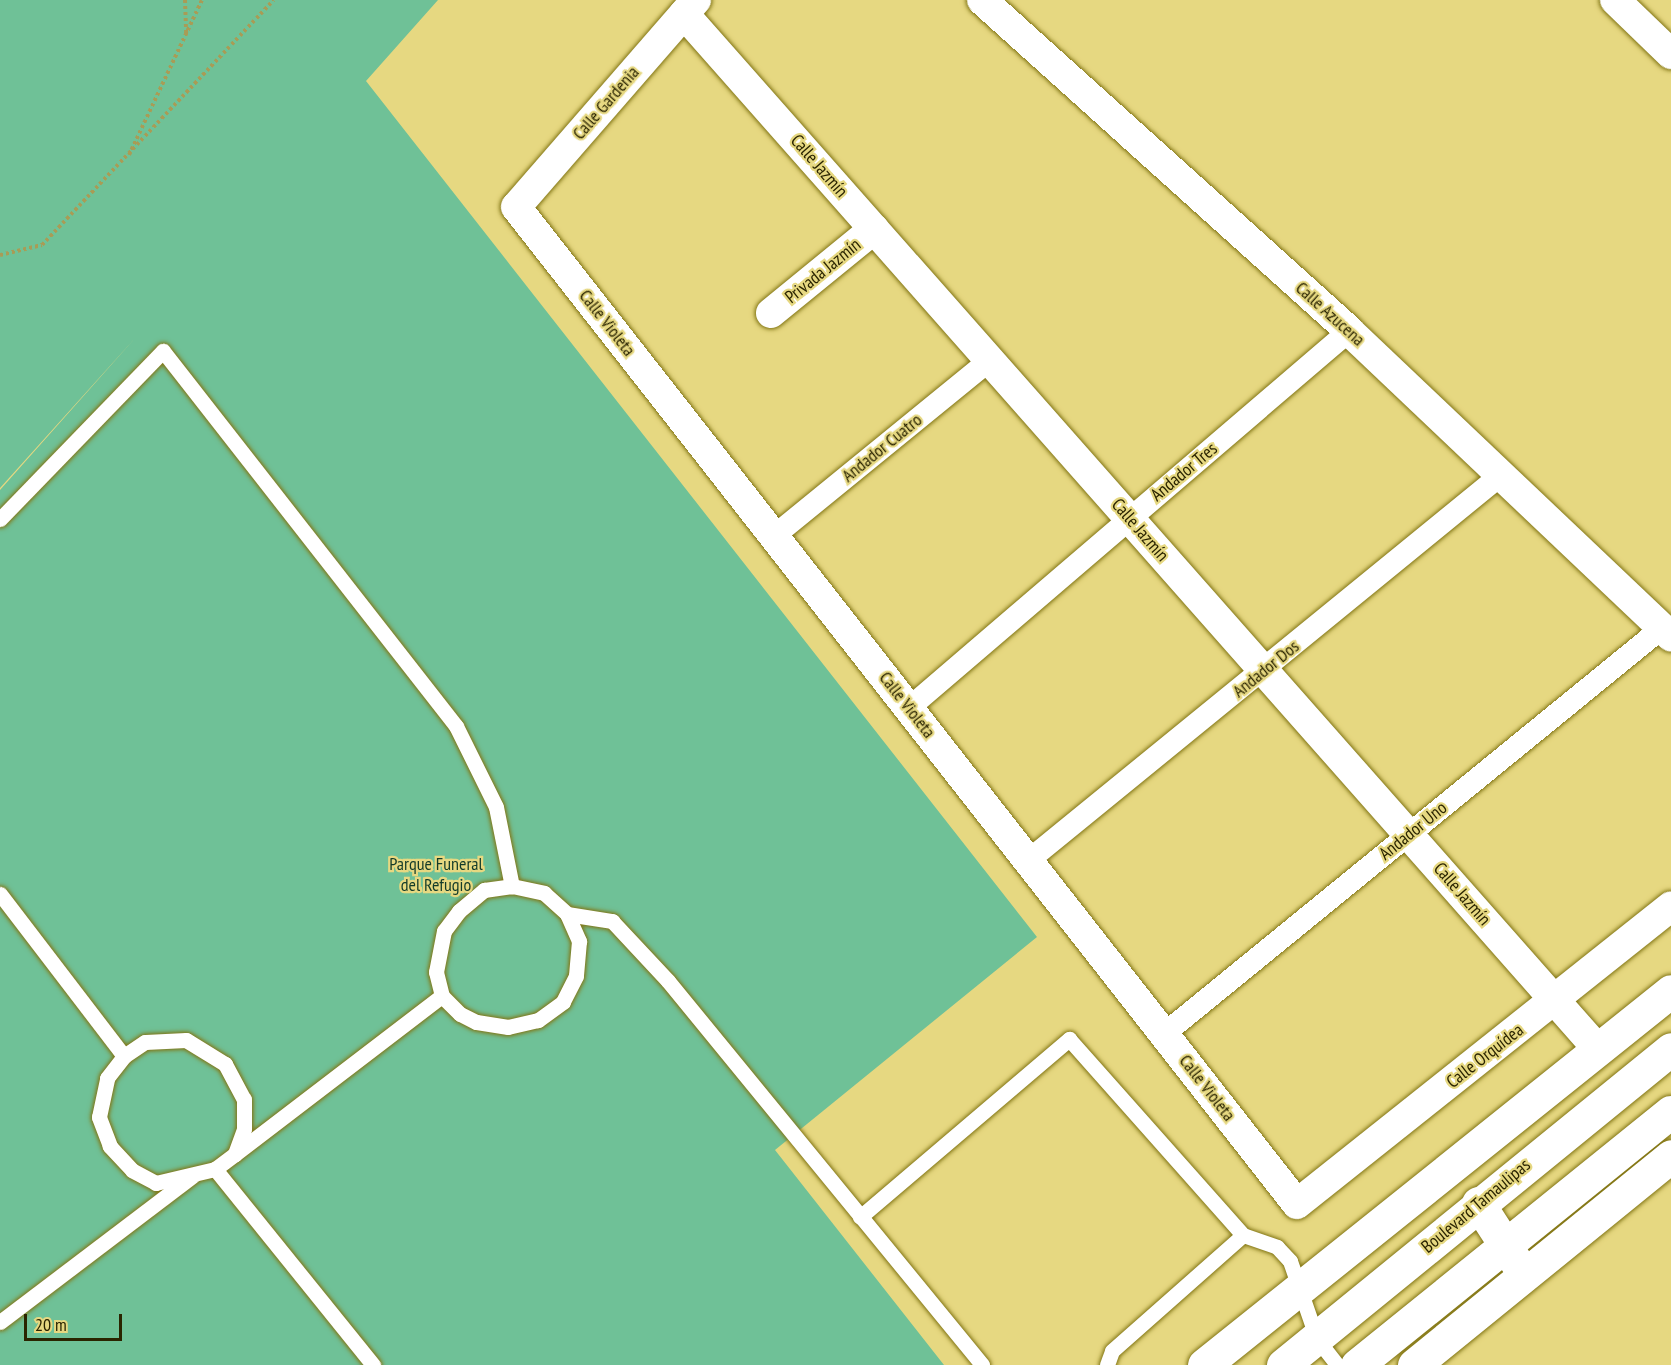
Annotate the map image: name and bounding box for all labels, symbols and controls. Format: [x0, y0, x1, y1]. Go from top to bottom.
street label: Calle Gardenia [568, 62, 644, 144]
street label: Calle Jazmín [786, 130, 852, 202]
street label: Privada Jazmín [781, 234, 865, 308]
street label: Calle Azucena [1291, 277, 1369, 351]
street label: Calle Violeta [574, 285, 640, 361]
street label: Andador Cuatro [838, 409, 926, 487]
street label: Andador Tres [1146, 438, 1222, 506]
street label: Calle Jazmín [1107, 494, 1173, 566]
street label: Andador Dos [1228, 636, 1304, 702]
street label: Calle Violeta [874, 667, 940, 743]
street label: Andador Uno [1375, 797, 1451, 865]
park label: Parque Funeral del Refugio [389, 854, 483, 896]
street label: Calle Jazmín [1429, 858, 1495, 930]
street label: Calle Orquídea [1442, 1019, 1528, 1093]
street label: Calle Violeta [1174, 1050, 1240, 1126]
street label: Boulevard Tamaulipas [1417, 1154, 1535, 1258]
scale bar [27, 1302, 124, 1340]
text: 20 m [35, 1313, 67, 1336]

